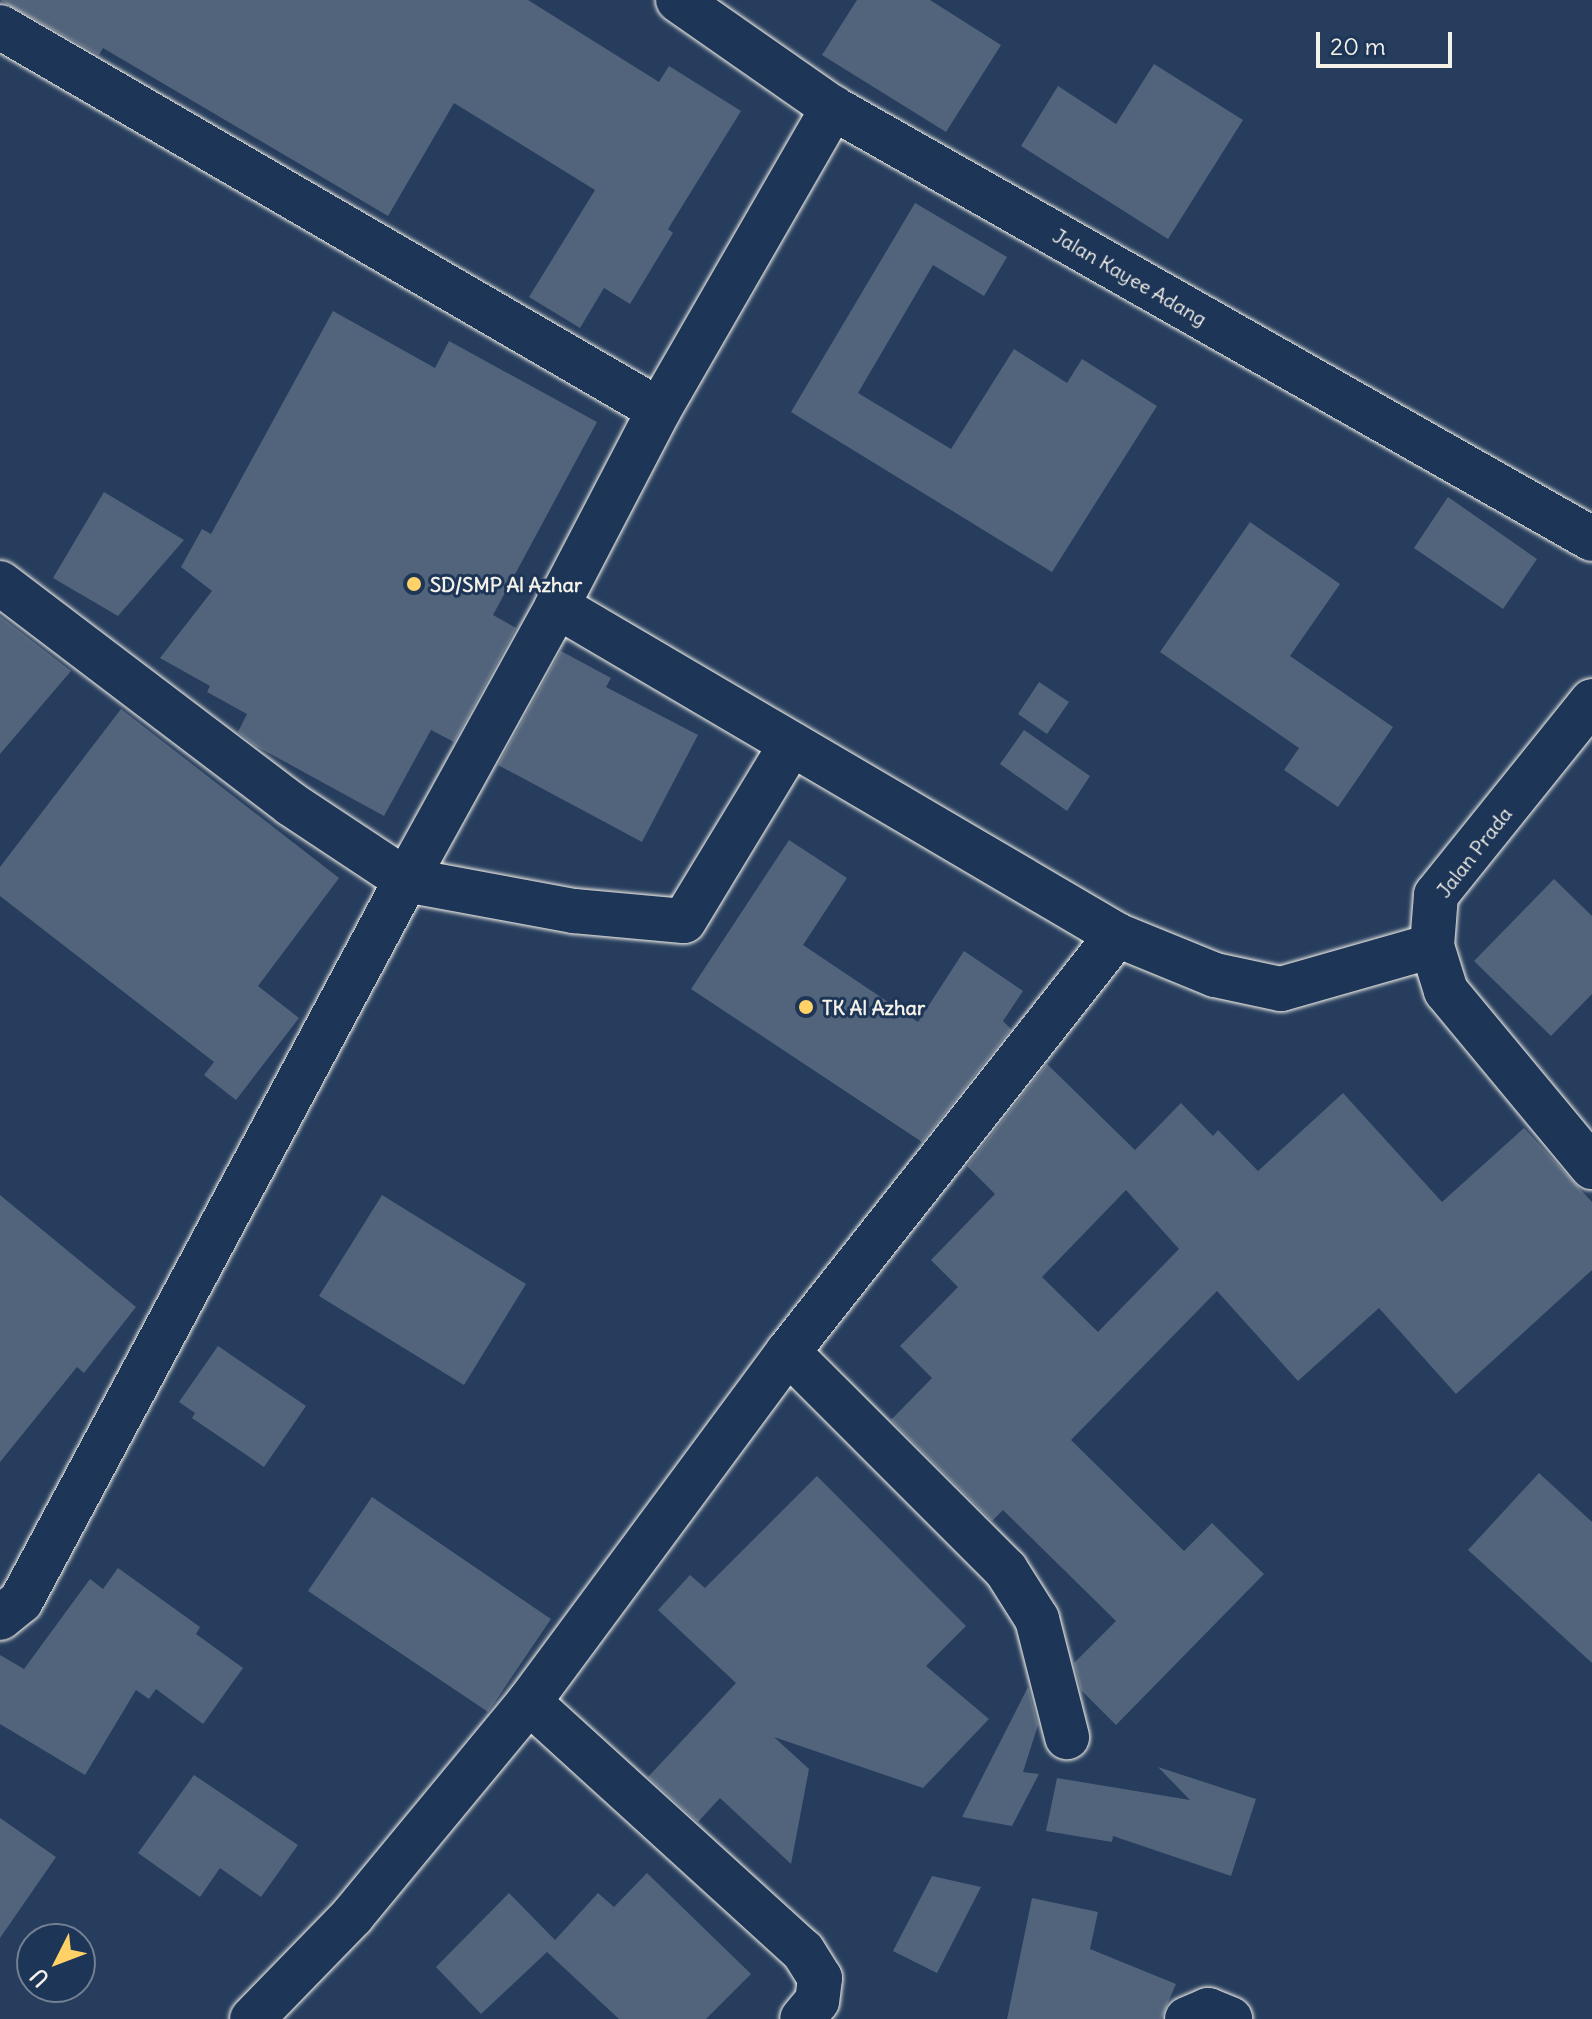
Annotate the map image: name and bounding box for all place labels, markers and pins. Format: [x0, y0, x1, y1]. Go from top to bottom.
place label: SD/SMP Al Azhar [430, 572, 582, 596]
marker: SD/SMP Al Azhar [405, 575, 423, 593]
place label: TK Al Azhar [822, 995, 925, 1019]
marker: TK Al Azhar [797, 998, 815, 1016]

